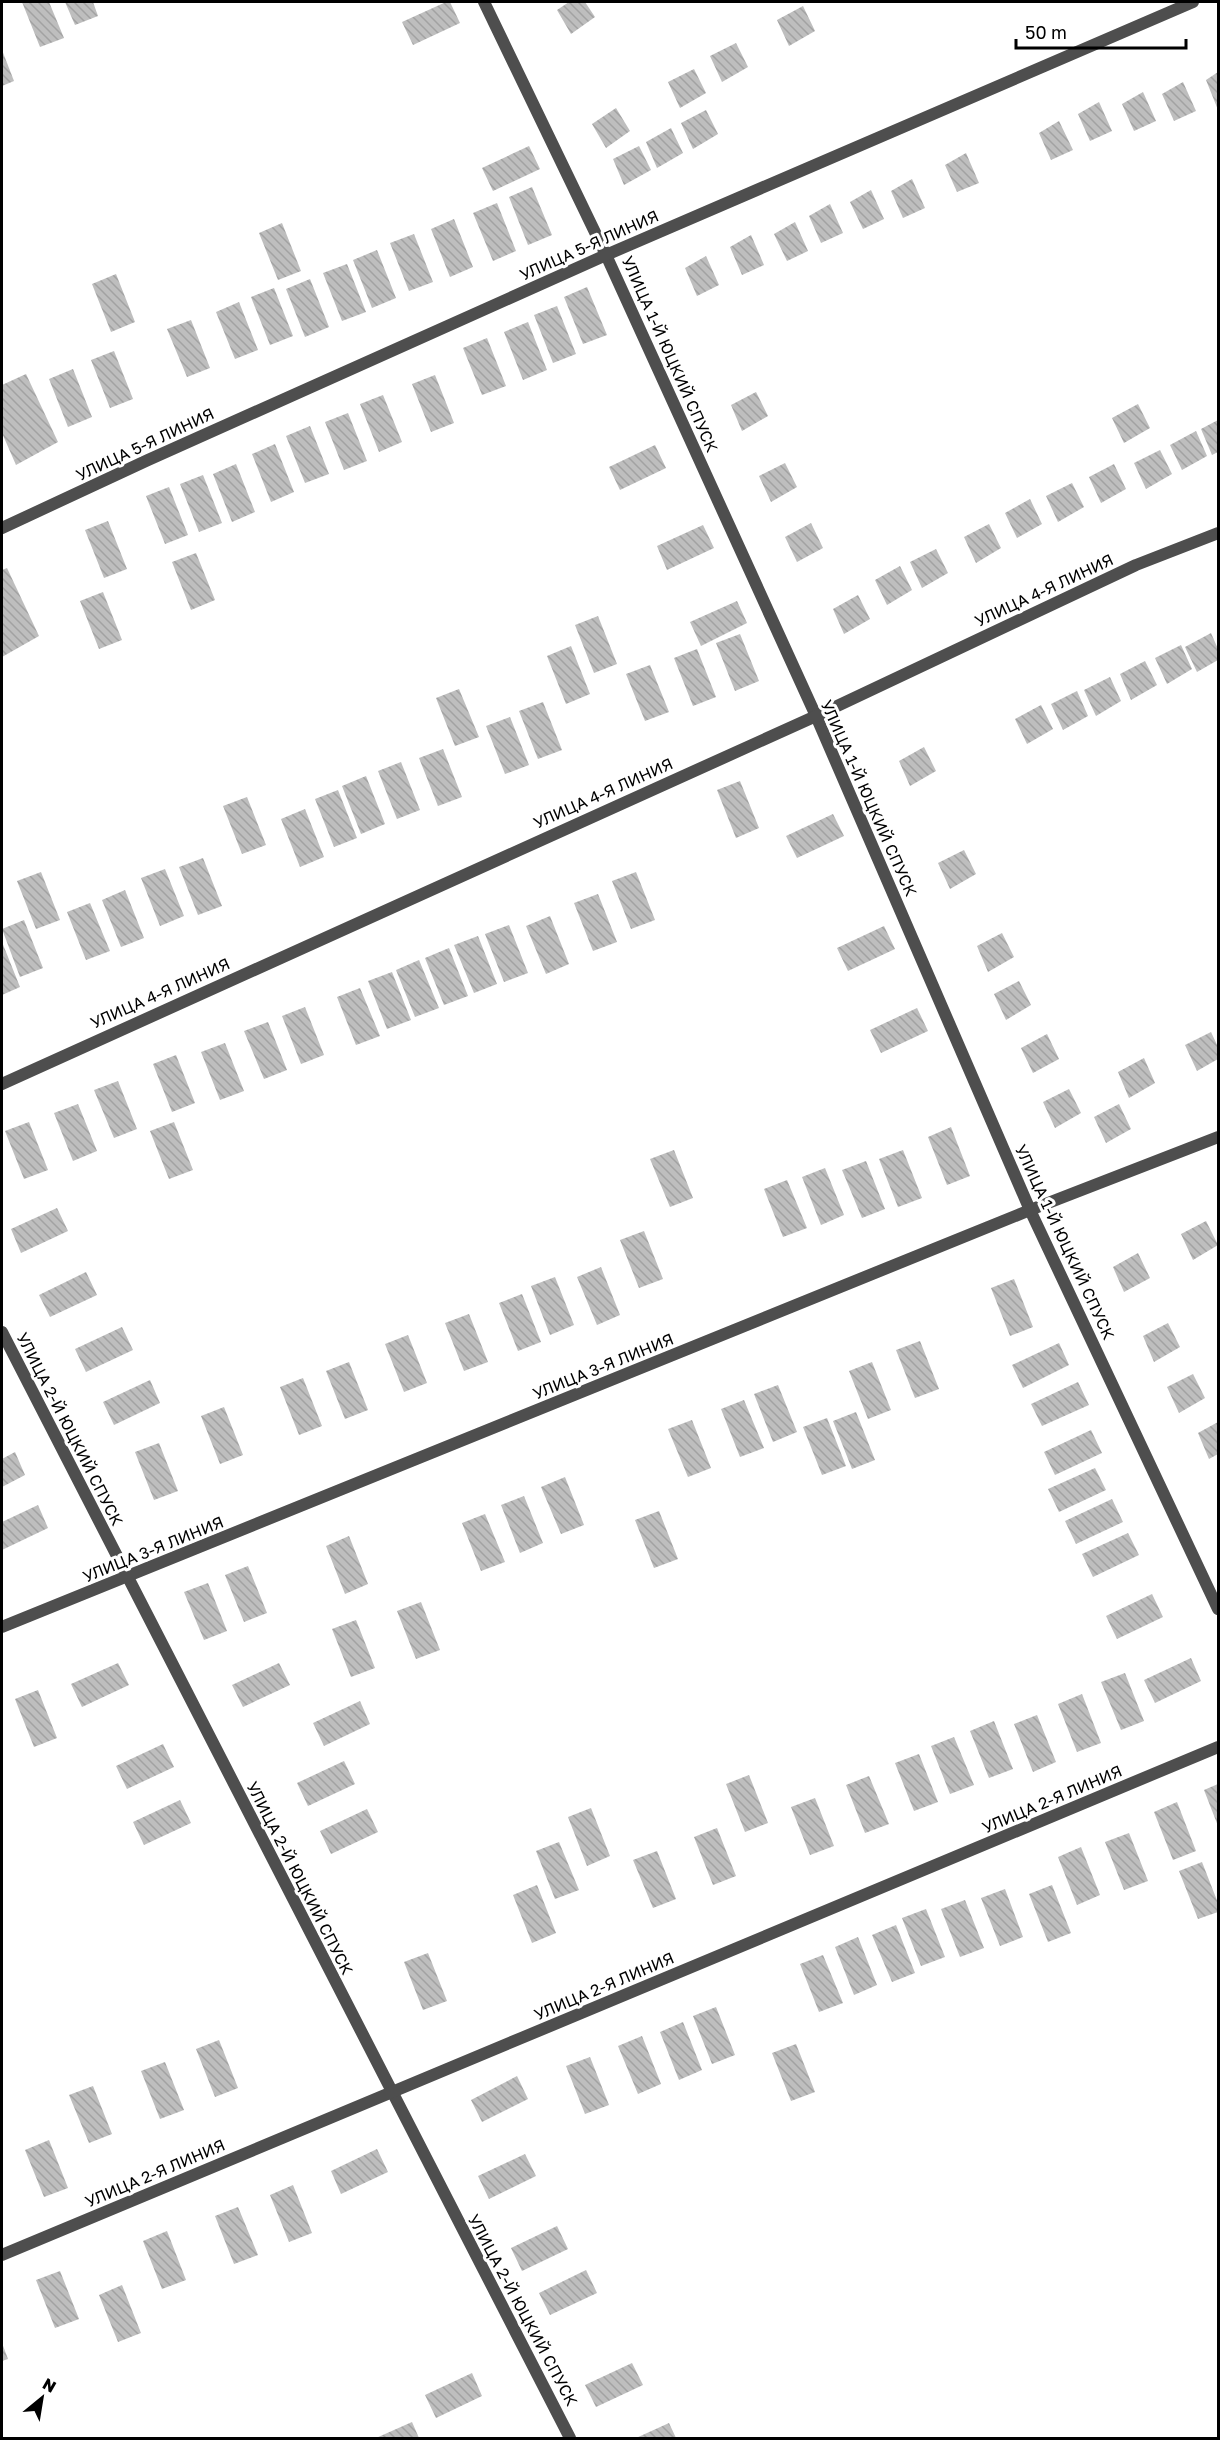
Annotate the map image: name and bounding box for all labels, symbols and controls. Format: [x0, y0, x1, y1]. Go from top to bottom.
scale bar [1016, 12, 1186, 50]
text: 50 m [1025, 21, 1067, 43]
street label: УЛИЦА 5-Я ЛИНИЯ [516, 205, 662, 285]
street label: УЛИЦА 1-Й ЮЦКИЙ СПУСК [618, 253, 722, 455]
street label: УЛИЦА 5-Я ЛИНИЯ [73, 403, 217, 485]
street label: УЛИЦА 4-Я ЛИНИЯ [972, 549, 1116, 631]
street label: УЛИЦА 1-Й ЮЦКИЙ СПУСК [817, 697, 921, 899]
street label: УЛИЦА 4-Я ЛИНИЯ [530, 753, 676, 833]
street label: УЛИЦА 4-Я ЛИНИЯ [87, 953, 233, 1033]
street label: УЛИЦА 1-Й ЮЦКИЙ СПУСК [1011, 1141, 1119, 1343]
street label: УЛИЦА 2-Й ЮЦКИЙ СПУСК [12, 1329, 128, 1529]
street label: УЛИЦА 3-Я ЛИНИЯ [530, 1329, 676, 1403]
street label: УЛИЦА 3-Я ЛИНИЯ [80, 1512, 226, 1586]
street label: УЛИЦА 2-Я ЛИНИЯ [979, 1760, 1125, 1838]
street label: УЛИЦА 2-Й ЮЦКИЙ СПУСК [242, 1778, 358, 1978]
street label: УЛИЦА 2-Я ЛИНИЯ [531, 1947, 677, 2025]
street label: УЛИЦА 2-Я ЛИНИЯ [82, 2134, 228, 2212]
street label: УЛИЦА 2-Й ЮЦКИЙ СПУСК [464, 2211, 582, 2409]
north arrow [12, 2368, 72, 2428]
text: N [39, 2373, 60, 2397]

